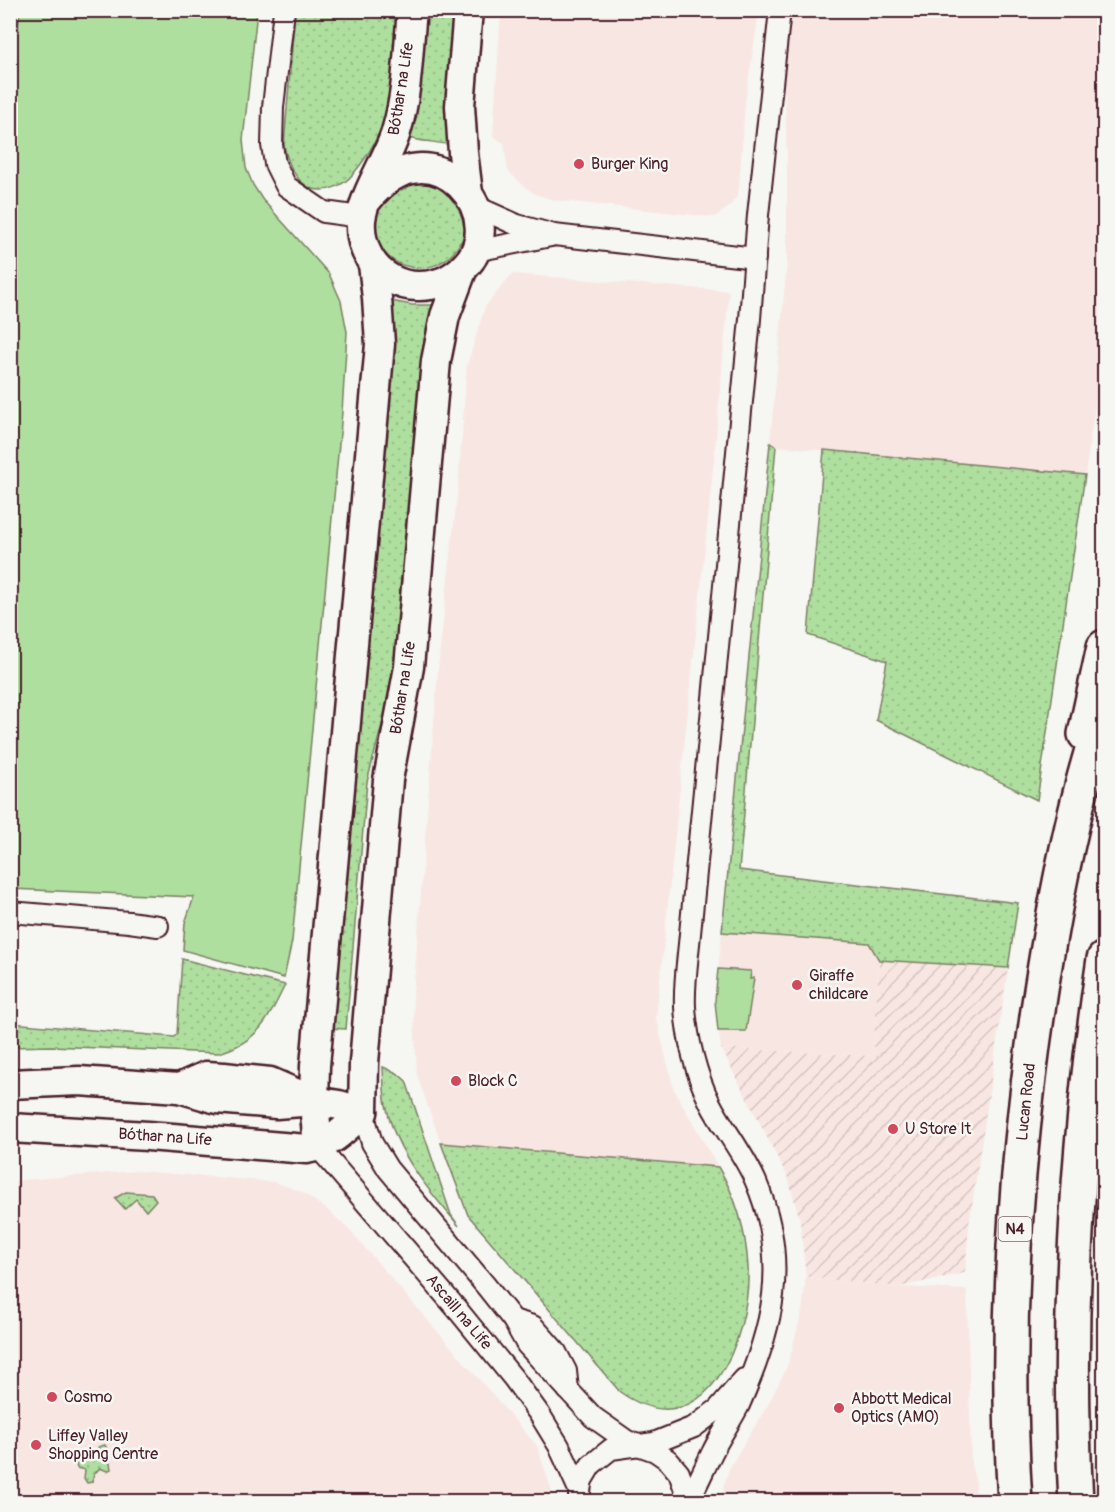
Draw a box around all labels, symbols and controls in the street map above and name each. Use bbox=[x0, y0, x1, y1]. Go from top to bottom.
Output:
street label: Bóthar na Life bbox=[384, 41, 418, 137]
place label: Burger King bbox=[591, 154, 668, 174]
marker: Burger King bbox=[572, 157, 586, 171]
street label: Bóthar na Life bbox=[386, 640, 420, 736]
place label: Giraffe childcare bbox=[809, 966, 868, 1004]
marker: Giraffe childcare bbox=[790, 978, 804, 992]
street label: Lucan Road bbox=[1012, 1062, 1040, 1142]
place label: Block C bbox=[468, 1071, 518, 1091]
marker: Block C bbox=[449, 1074, 463, 1088]
place label: U Store It bbox=[905, 1119, 972, 1139]
marker: U Store It bbox=[886, 1122, 900, 1136]
street label: Bóthar na Life bbox=[118, 1124, 213, 1150]
road number: N4 bbox=[998, 1217, 1032, 1241]
street label: Ascaill na Life bbox=[422, 1270, 496, 1354]
place label: Cosmo bbox=[64, 1387, 113, 1407]
place label: Abbott Medical Optics (AMO) bbox=[851, 1389, 952, 1427]
marker: Cosmo bbox=[45, 1390, 59, 1404]
marker: Abbott Medical Optics (AMO) bbox=[832, 1401, 846, 1415]
place label: Liffey Valley Shopping Centre bbox=[48, 1426, 158, 1464]
marker: Liffey Valley Shopping Centre bbox=[29, 1438, 43, 1452]

